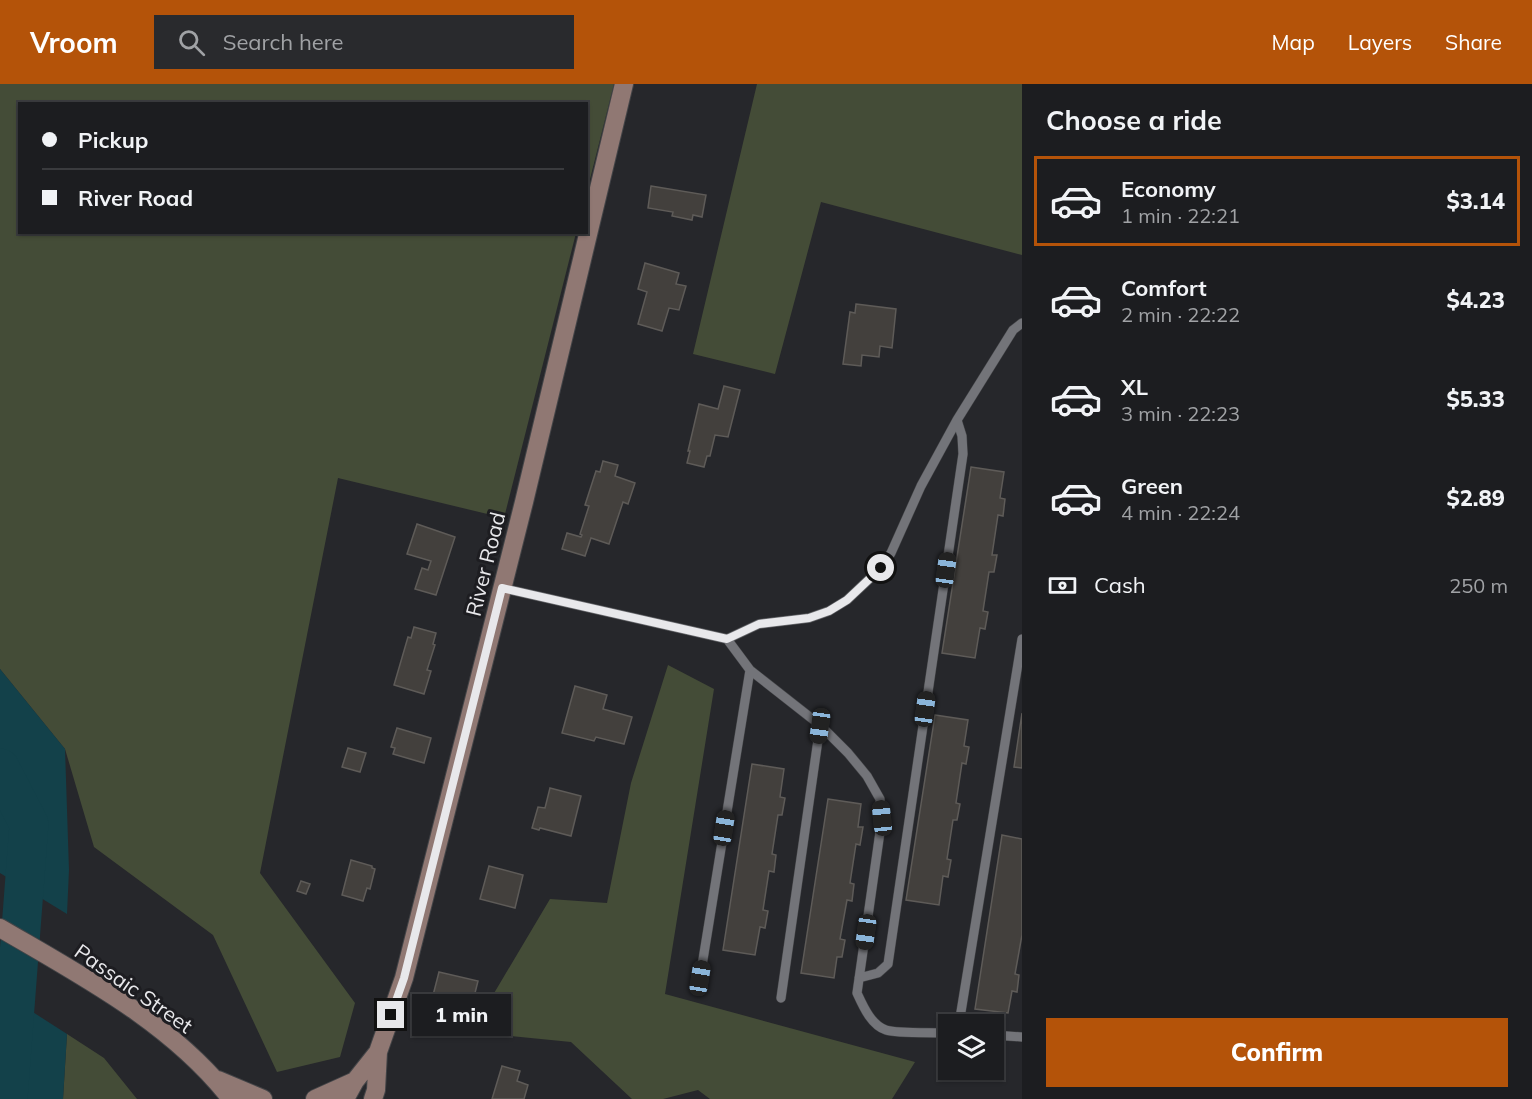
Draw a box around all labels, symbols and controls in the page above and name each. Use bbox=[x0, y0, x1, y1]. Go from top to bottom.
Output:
search box bbox=[154, 15, 574, 69]
text: Vroom bbox=[30, 25, 118, 60]
icon: search bbox=[175, 26, 208, 59]
text: Search here bbox=[223, 28, 344, 56]
text: Map bbox=[1272, 29, 1315, 55]
text: Layers bbox=[1348, 29, 1412, 55]
text: Share bbox=[1445, 29, 1502, 55]
text: Choose a ride bbox=[1046, 103, 1222, 137]
text: Pickup bbox=[78, 126, 148, 154]
icon: car bbox=[1049, 174, 1103, 228]
text: Economy bbox=[1121, 175, 1216, 203]
text: River Road bbox=[78, 184, 193, 212]
text: $3.14 bbox=[1446, 187, 1505, 215]
text: 1 min · 22:21 bbox=[1121, 203, 1240, 228]
icon: car bbox=[1049, 273, 1103, 327]
text: Comfort bbox=[1121, 274, 1207, 302]
text: $4.23 bbox=[1446, 286, 1505, 314]
text: 2 min · 22:22 bbox=[1121, 302, 1240, 327]
icon: car bbox=[1049, 372, 1103, 426]
text: XL bbox=[1121, 373, 1148, 401]
text: $5.33 bbox=[1446, 385, 1505, 413]
text: 3 min · 22:23 bbox=[1121, 401, 1240, 426]
icon: car bbox=[1049, 471, 1103, 525]
text: Green bbox=[1121, 472, 1183, 500]
text: $2.89 bbox=[1446, 484, 1505, 512]
text: 4 min · 22:24 bbox=[1121, 500, 1240, 525]
street label: River Road bbox=[459, 509, 511, 619]
car bbox=[935, 551, 957, 589]
route start bbox=[867, 554, 894, 581]
icon: cash bbox=[1046, 569, 1079, 602]
text: Cash bbox=[1094, 571, 1146, 599]
text: 250 m bbox=[1449, 573, 1508, 598]
car bbox=[914, 690, 936, 728]
car bbox=[809, 707, 831, 745]
car bbox=[871, 799, 893, 837]
car bbox=[712, 809, 736, 847]
car bbox=[855, 913, 877, 951]
street label: Passaic Street bbox=[70, 938, 198, 1038]
car bbox=[688, 959, 712, 997]
callout: 1 min bbox=[412, 994, 511, 1036]
route end bbox=[377, 1001, 404, 1028]
text: 1 min bbox=[435, 1002, 488, 1027]
map controls bbox=[938, 1014, 1004, 1080]
button: layers bbox=[938, 1014, 1004, 1080]
button: Confirm bbox=[1046, 1018, 1508, 1087]

